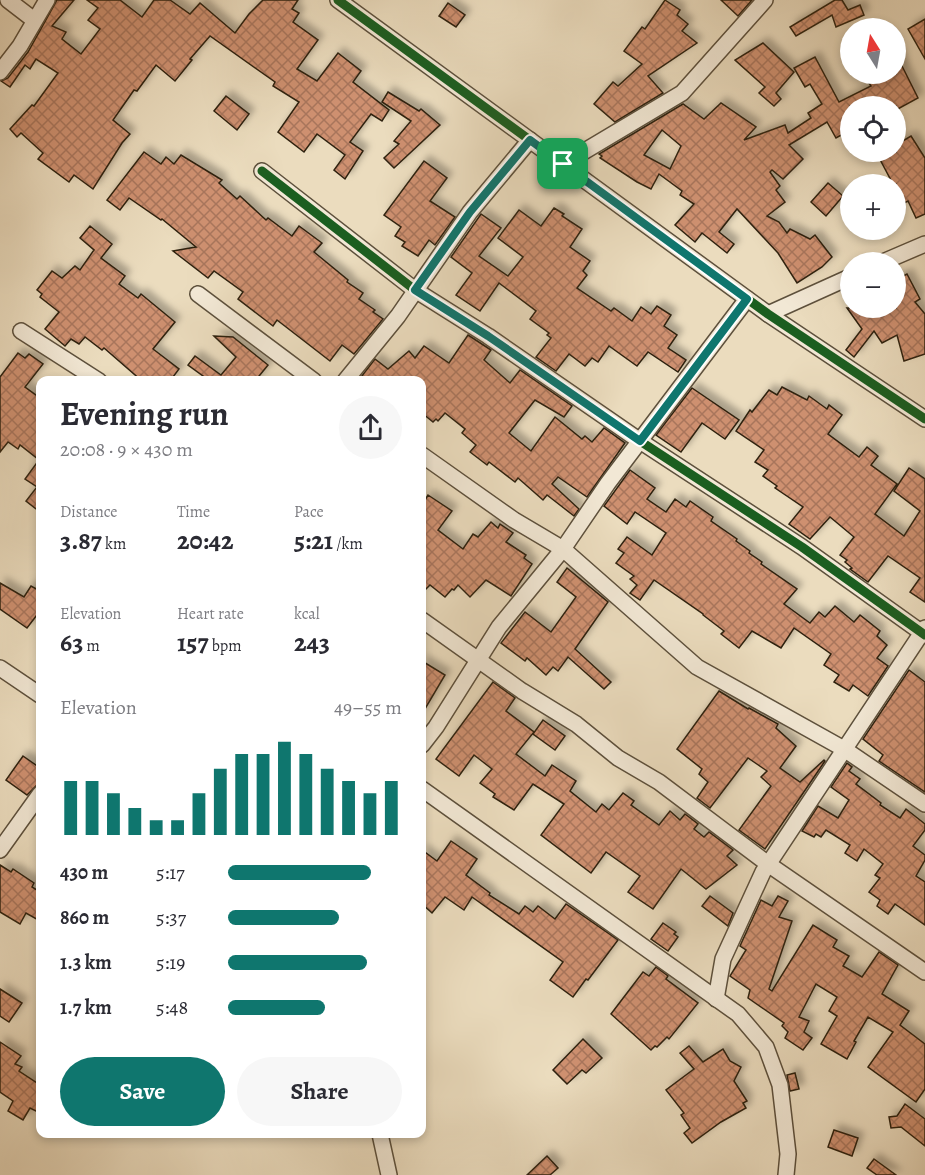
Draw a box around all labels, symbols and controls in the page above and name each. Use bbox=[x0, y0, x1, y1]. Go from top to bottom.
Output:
north arrow bbox=[840, 18, 906, 84]
map controls bbox=[840, 18, 906, 318]
button: locate bbox=[840, 96, 906, 162]
pin bbox=[537, 138, 588, 189]
icon: arrive bbox=[546, 147, 579, 180]
button: + bbox=[840, 174, 906, 240]
button: − bbox=[840, 252, 906, 318]
text: Evening run bbox=[60, 391, 229, 436]
button: share bbox=[339, 396, 402, 459]
text: 20:08 · 9 × 430 m bbox=[60, 436, 193, 463]
text: Distance bbox=[60, 501, 117, 523]
text: Time bbox=[177, 501, 210, 523]
text: Pace bbox=[294, 501, 324, 523]
text: 3.87 bbox=[60, 523, 102, 558]
text: 20:42 bbox=[177, 523, 234, 558]
text: 5:21 bbox=[294, 523, 333, 558]
text: km bbox=[102, 533, 126, 555]
text: /km bbox=[333, 533, 363, 555]
text: Elevation bbox=[60, 603, 121, 625]
text: Heart rate bbox=[177, 603, 244, 625]
text: kcal bbox=[294, 603, 320, 625]
text: 63 bbox=[60, 625, 83, 660]
text: 157 bbox=[177, 625, 209, 660]
text: 243 bbox=[294, 625, 330, 660]
text: m bbox=[83, 635, 100, 657]
text: bpm bbox=[209, 635, 242, 657]
text: Elevation bbox=[60, 694, 137, 721]
text: 49–55 m bbox=[334, 694, 402, 721]
text: 430 m bbox=[60, 859, 108, 886]
text: 5:17 bbox=[156, 859, 185, 886]
text: 860 m bbox=[60, 904, 109, 931]
text: 5:37 bbox=[156, 904, 186, 931]
text: 1.3 km bbox=[60, 949, 112, 976]
text: 5:19 bbox=[156, 949, 185, 976]
text: 1.7 km bbox=[60, 994, 112, 1021]
text: 5:48 bbox=[156, 994, 188, 1021]
button: Save bbox=[60, 1057, 225, 1126]
button: Share bbox=[237, 1057, 402, 1126]

